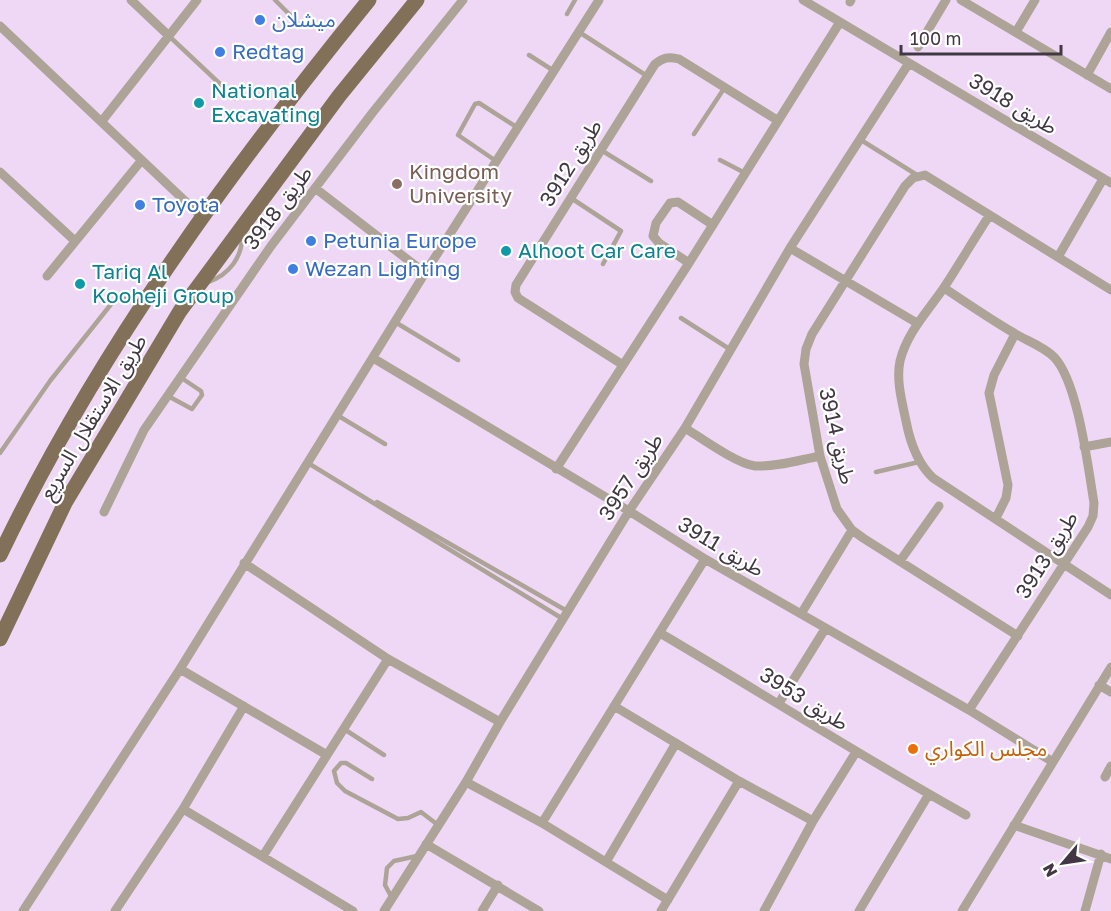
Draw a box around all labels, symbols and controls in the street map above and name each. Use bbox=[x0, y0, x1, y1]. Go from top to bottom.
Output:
place label: ميشلان bbox=[272, 6, 336, 32]
marker: ميشلان bbox=[253, 13, 267, 27]
scale bar bbox=[901, 18, 1062, 56]
text: 100 m bbox=[910, 27, 961, 49]
place label: Redtag bbox=[232, 38, 304, 64]
marker: Redtag bbox=[213, 45, 227, 59]
street label: طريق 3918 bbox=[964, 67, 1062, 140]
place label: National Excavating bbox=[211, 77, 320, 127]
marker: National Excavating bbox=[192, 96, 206, 110]
street label: طريق 3912 bbox=[533, 114, 608, 211]
place label: Kingdom University bbox=[409, 158, 512, 208]
street label: طريق 3918 bbox=[237, 160, 318, 255]
marker: Kingdom University bbox=[390, 177, 404, 191]
place label: Toyota bbox=[152, 191, 220, 217]
marker: Toyota bbox=[133, 198, 147, 212]
place label: Petunia Europe bbox=[323, 227, 477, 253]
marker: Petunia Europe bbox=[304, 234, 318, 248]
place label: Alhoot Car Care bbox=[518, 237, 676, 263]
marker: Alhoot Car Care bbox=[499, 244, 513, 258]
place label: Wezan Lighting bbox=[305, 255, 460, 281]
place label: Tariq Al Kooheji Group bbox=[92, 258, 234, 308]
marker: Wezan Lighting bbox=[286, 262, 300, 276]
marker: Tariq Al Kooheji Group bbox=[73, 277, 87, 291]
street label: طريق الاستقلال السريع bbox=[33, 329, 154, 505]
street label: طريق 3914 bbox=[813, 385, 862, 487]
street label: طريق 3957 bbox=[592, 428, 669, 525]
street label: طريق 3913 bbox=[1009, 506, 1084, 603]
street label: طريق 3911 bbox=[673, 510, 769, 583]
street label: طريق 3953 bbox=[755, 661, 854, 736]
place label: مجلس الكواري bbox=[925, 735, 1047, 765]
marker: مجلس الكواري bbox=[906, 742, 920, 756]
north arrow bbox=[1033, 833, 1093, 893]
text: N bbox=[1038, 860, 1062, 880]

